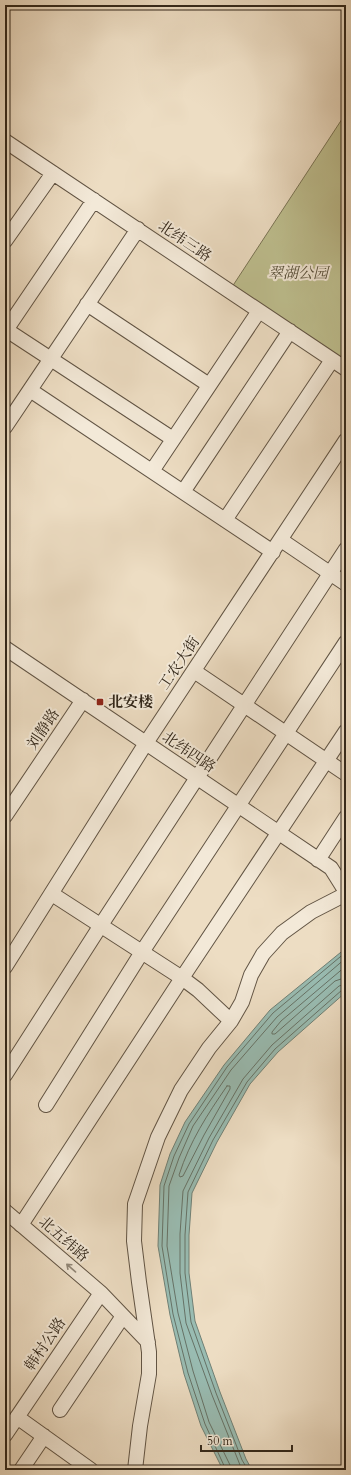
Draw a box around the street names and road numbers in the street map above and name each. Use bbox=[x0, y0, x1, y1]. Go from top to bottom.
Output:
street label: 北纬三路 bbox=[155, 216, 215, 266]
street label: 工农大街 bbox=[154, 633, 204, 693]
street label: 刘静路 bbox=[22, 705, 64, 753]
street label: 北纬四路 bbox=[159, 727, 219, 777]
street label: 北五纬路 bbox=[35, 1212, 93, 1266]
street label: 韩村公路 bbox=[20, 1314, 70, 1374]

